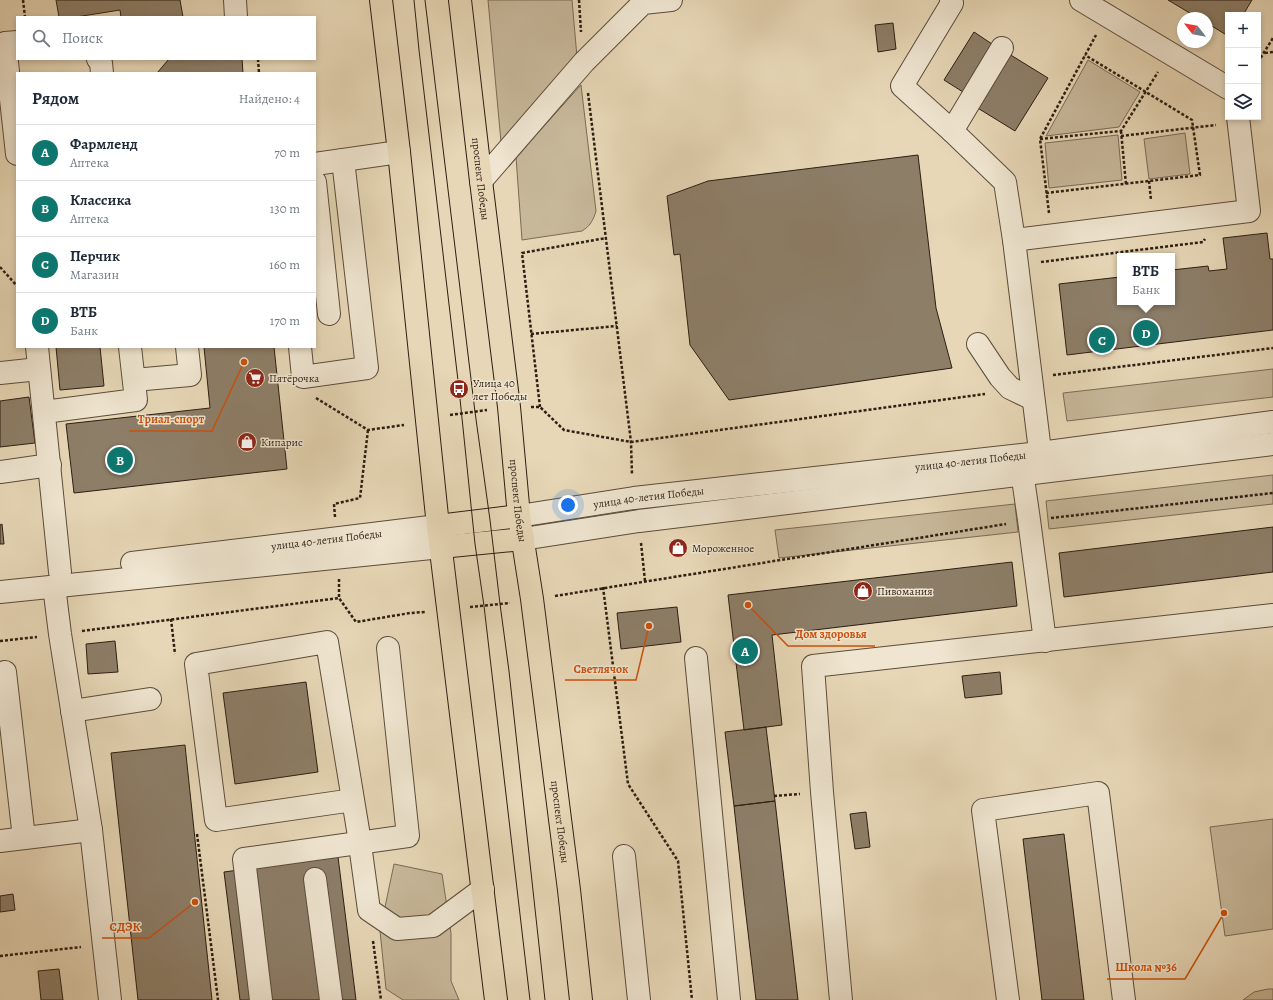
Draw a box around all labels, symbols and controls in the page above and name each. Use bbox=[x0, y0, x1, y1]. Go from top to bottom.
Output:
north arrow bbox=[1177, 12, 1213, 48]
map controls bbox=[1225, 12, 1261, 120]
button: + bbox=[1225, 12, 1261, 48]
search box bbox=[16, 16, 316, 60]
icon: search bbox=[30, 27, 52, 49]
text: Поиск bbox=[62, 28, 103, 48]
button: − bbox=[1225, 48, 1261, 84]
button: layers bbox=[1225, 84, 1261, 120]
text: Рядом bbox=[32, 87, 79, 110]
text: Найдено: 4 bbox=[239, 90, 300, 107]
text: Фармленд bbox=[70, 134, 138, 154]
street label: проспект Победы bbox=[468, 137, 493, 221]
text: A bbox=[41, 144, 49, 161]
text: 70 m bbox=[274, 144, 300, 161]
text: Аптека bbox=[70, 154, 109, 171]
text: Классика bbox=[70, 190, 131, 210]
text: B bbox=[41, 200, 49, 217]
text: 130 m bbox=[270, 200, 300, 217]
text: Аптека bbox=[70, 210, 109, 227]
text: Перчик bbox=[70, 246, 120, 266]
popup bbox=[1117, 253, 1175, 305]
text: C bbox=[41, 256, 49, 273]
text: 160 m bbox=[269, 256, 300, 273]
text: ВТБ bbox=[1132, 261, 1159, 281]
text: Магазин bbox=[70, 266, 119, 283]
text: Банк bbox=[1132, 281, 1160, 298]
text: ВТБ bbox=[70, 302, 97, 322]
text: D bbox=[40, 312, 50, 329]
text: 170 m bbox=[270, 312, 300, 329]
pin: D bbox=[1133, 318, 1159, 348]
text: Банк bbox=[70, 322, 98, 339]
pin: C bbox=[1089, 325, 1115, 355]
supermarket icon: Пятёрочка bbox=[244, 367, 266, 389]
place label: Пятёрочка bbox=[269, 371, 320, 386]
place label: Улица 40 лет Победы bbox=[473, 376, 527, 404]
bus stop icon: Улица 40 лет Победы bbox=[448, 378, 470, 400]
callout: Tриал-спорт bbox=[129, 407, 212, 431]
text: Tриал-спорт bbox=[138, 411, 205, 427]
shop icon: Кипарис bbox=[236, 431, 258, 453]
place label: Кипарис bbox=[261, 435, 303, 450]
pin: B bbox=[107, 445, 133, 475]
street label: улица 40-летия Победы bbox=[913, 448, 1027, 475]
street label: проспект Победы bbox=[506, 459, 530, 543]
street label: улица 40-летия Победы bbox=[591, 483, 705, 512]
your location bbox=[558, 495, 578, 515]
street label: улица 40-летия Победы bbox=[269, 526, 383, 554]
shop icon: Мороженное bbox=[667, 537, 689, 559]
place label: Мороженное bbox=[692, 541, 754, 556]
shop icon: Пивомания bbox=[852, 580, 874, 602]
place label: Пивомания bbox=[877, 584, 933, 599]
callout: Дом здоровья bbox=[788, 622, 875, 646]
text: Дом здоровья bbox=[795, 626, 867, 642]
pin: A bbox=[732, 636, 758, 666]
callout: Светлячок bbox=[565, 656, 636, 680]
text: Светлячок bbox=[574, 661, 629, 677]
street label: проспект Победы bbox=[547, 780, 573, 864]
callout: СДЭК bbox=[102, 914, 149, 938]
text: СДЭК bbox=[110, 919, 141, 935]
callout: Школа №36 bbox=[1107, 955, 1185, 979]
text: Школа №36 bbox=[1115, 959, 1177, 975]

